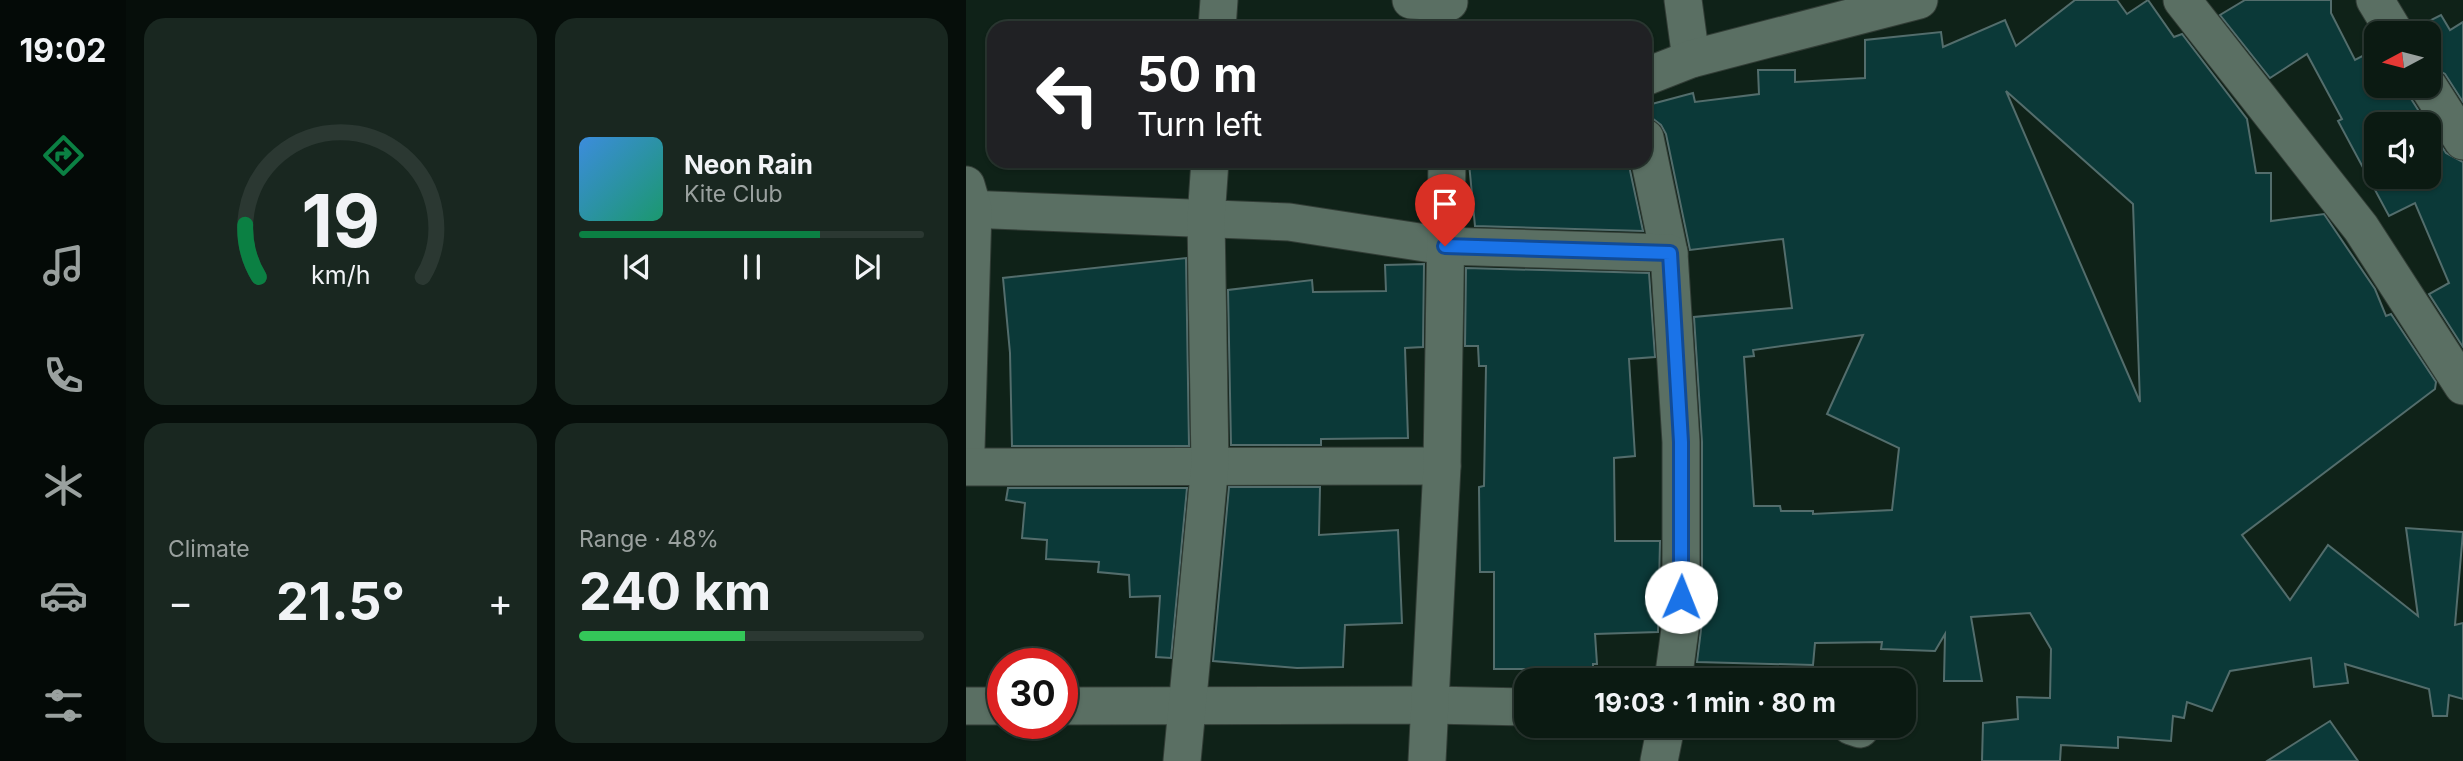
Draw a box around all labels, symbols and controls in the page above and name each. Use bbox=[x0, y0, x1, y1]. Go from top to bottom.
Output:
north arrow bbox=[2364, 21, 2441, 98]
map controls bbox=[2364, 21, 2441, 189]
text: 19:02 bbox=[20, 31, 107, 70]
text: 50 m bbox=[1137, 45, 1258, 104]
icon: left bbox=[1022, 49, 1113, 140]
text: Turn left bbox=[1137, 105, 1262, 144]
button: sound bbox=[2364, 112, 2441, 189]
icon: directions bbox=[39, 131, 88, 180]
text: Neon Rain bbox=[684, 149, 813, 180]
pin bbox=[1415, 174, 1475, 246]
text: 19 bbox=[301, 177, 380, 266]
text: Kite Club bbox=[684, 180, 783, 208]
icon: arrive bbox=[1426, 185, 1464, 223]
icon: music bbox=[39, 241, 88, 290]
icon: previous bbox=[618, 248, 656, 286]
icon: pause bbox=[733, 248, 771, 286]
icon: next bbox=[848, 248, 886, 286]
text: km/h bbox=[311, 260, 370, 290]
icon: phone bbox=[39, 351, 88, 400]
icon: climate bbox=[39, 461, 88, 510]
text: Range · 48% bbox=[579, 525, 719, 553]
text: Climate bbox=[168, 535, 250, 563]
text: 240 km bbox=[579, 560, 771, 623]
position arrow bbox=[1644, 560, 1718, 634]
text: 21.5° bbox=[276, 570, 405, 633]
icon: car bbox=[39, 571, 88, 620]
text: − bbox=[168, 579, 193, 625]
text: + bbox=[488, 579, 513, 625]
speed limit sign: 30 bbox=[987, 648, 1078, 739]
icon: filters bbox=[39, 681, 88, 730]
text: 19:03 · 1 min · 80 m bbox=[1594, 687, 1836, 718]

